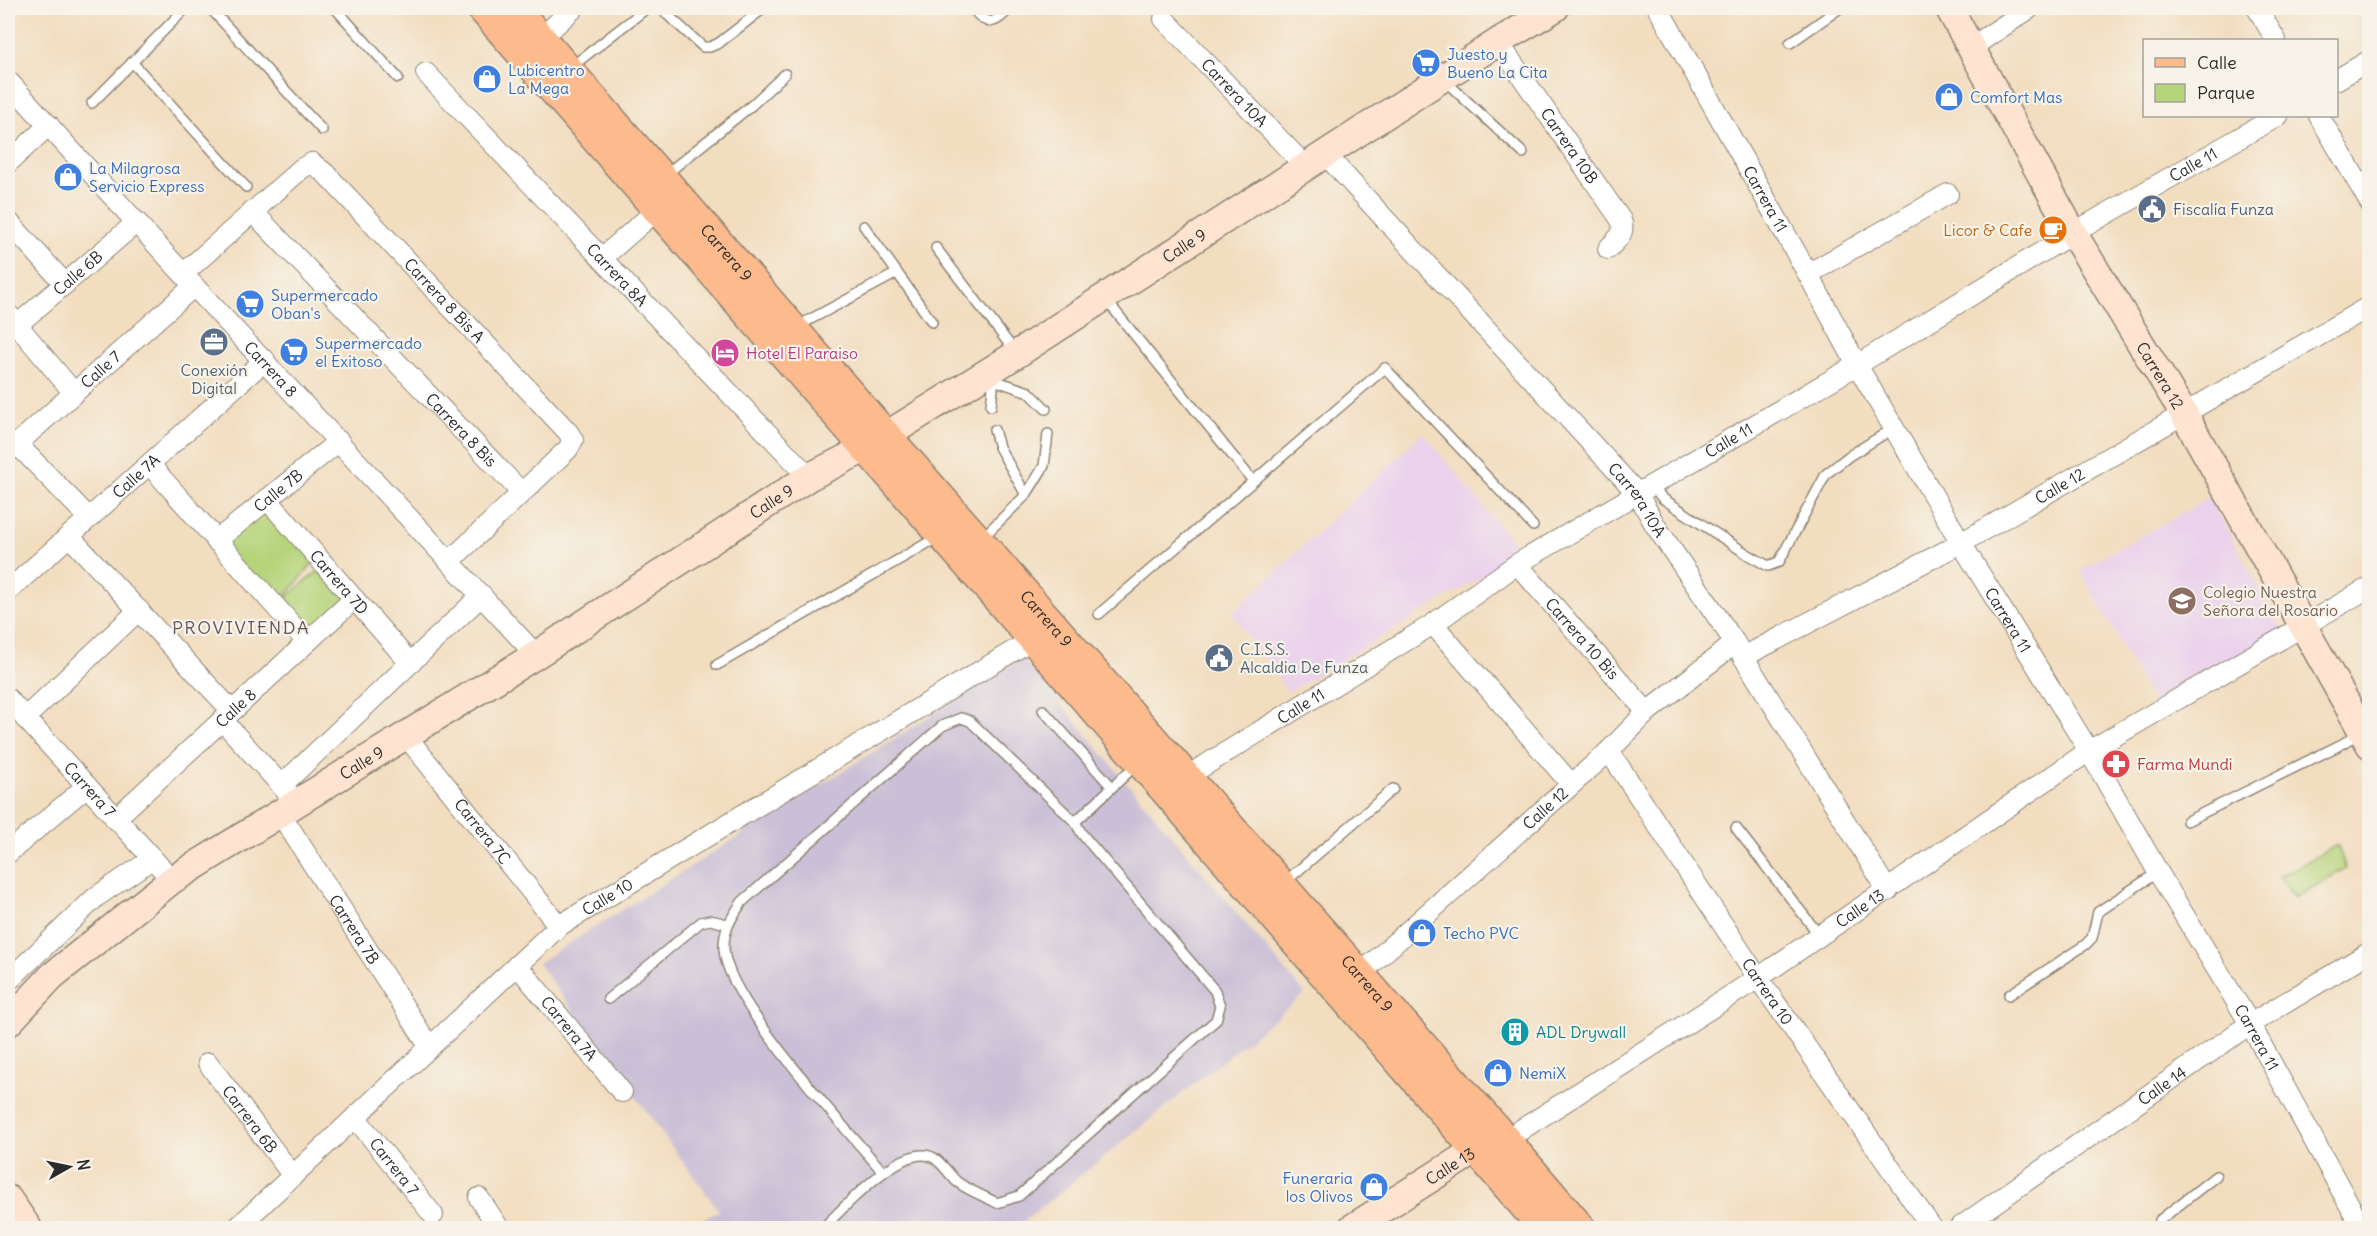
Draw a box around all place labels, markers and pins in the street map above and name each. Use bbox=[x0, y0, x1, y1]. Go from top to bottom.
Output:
place label: Juesto y Bueno La Cita bbox=[1447, 44, 1548, 82]
supermarket icon: Juesto y Bueno La Cita bbox=[1410, 47, 1442, 79]
place label: Lubicentro La Mega bbox=[508, 60, 585, 98]
shop icon: Lubicentro La Mega bbox=[471, 63, 503, 95]
shop icon: Comfort Mas bbox=[1933, 81, 1965, 113]
place label: Comfort Mas bbox=[1970, 87, 2062, 107]
place label: La Milagrosa Servicio Express bbox=[89, 158, 204, 196]
shop icon: La Milagrosa Servicio Express bbox=[52, 161, 84, 193]
public building icon: Fiscalía Funza bbox=[2136, 193, 2168, 225]
place label: Fiscalía Funza bbox=[2173, 199, 2274, 219]
cafe icon: Licor & Cafe bbox=[2037, 214, 2069, 246]
place label: Licor & Cafe bbox=[1943, 220, 2032, 240]
place label: Supermercado Oban's bbox=[271, 285, 378, 323]
supermarket icon: Supermercado Oban's bbox=[234, 288, 266, 320]
office icon: Conexión Digital bbox=[198, 326, 230, 358]
place label: Supermercado el Exitoso bbox=[315, 333, 422, 371]
supermarket icon: Supermercado el Exitoso bbox=[278, 336, 310, 368]
hotel icon: Hotel El Paraiso bbox=[709, 337, 741, 369]
place label: Hotel El Paraiso bbox=[746, 343, 858, 363]
place label: Conexión Digital bbox=[181, 360, 247, 398]
place label: Colegio Nuestra Señora del Rosario bbox=[2203, 582, 2338, 620]
school or university icon: Colegio Nuestra Señora del Rosario bbox=[2166, 585, 2198, 617]
place label: C.I.S.S. Alcaldia De Funza bbox=[1240, 639, 1368, 677]
public building icon: C.I.S.S. Alcaldia De Funza bbox=[1203, 642, 1235, 674]
pharmacy icon: Farma Mundi bbox=[2100, 748, 2132, 780]
place label: Farma Mundi bbox=[2137, 754, 2232, 774]
shop icon: Techo PVC bbox=[1406, 917, 1438, 949]
place label: Techo PVC bbox=[1443, 923, 1519, 943]
building icon: ADL Drywall bbox=[1499, 1016, 1531, 1048]
place label: ADL Drywall bbox=[1536, 1022, 1626, 1042]
shop icon: NemiX bbox=[1482, 1057, 1514, 1089]
place label: NemiX bbox=[1519, 1063, 1566, 1083]
place label: Funeraria los Olivos bbox=[1283, 1168, 1353, 1206]
shop icon: Funeraria los Olivos bbox=[1358, 1171, 1390, 1203]

